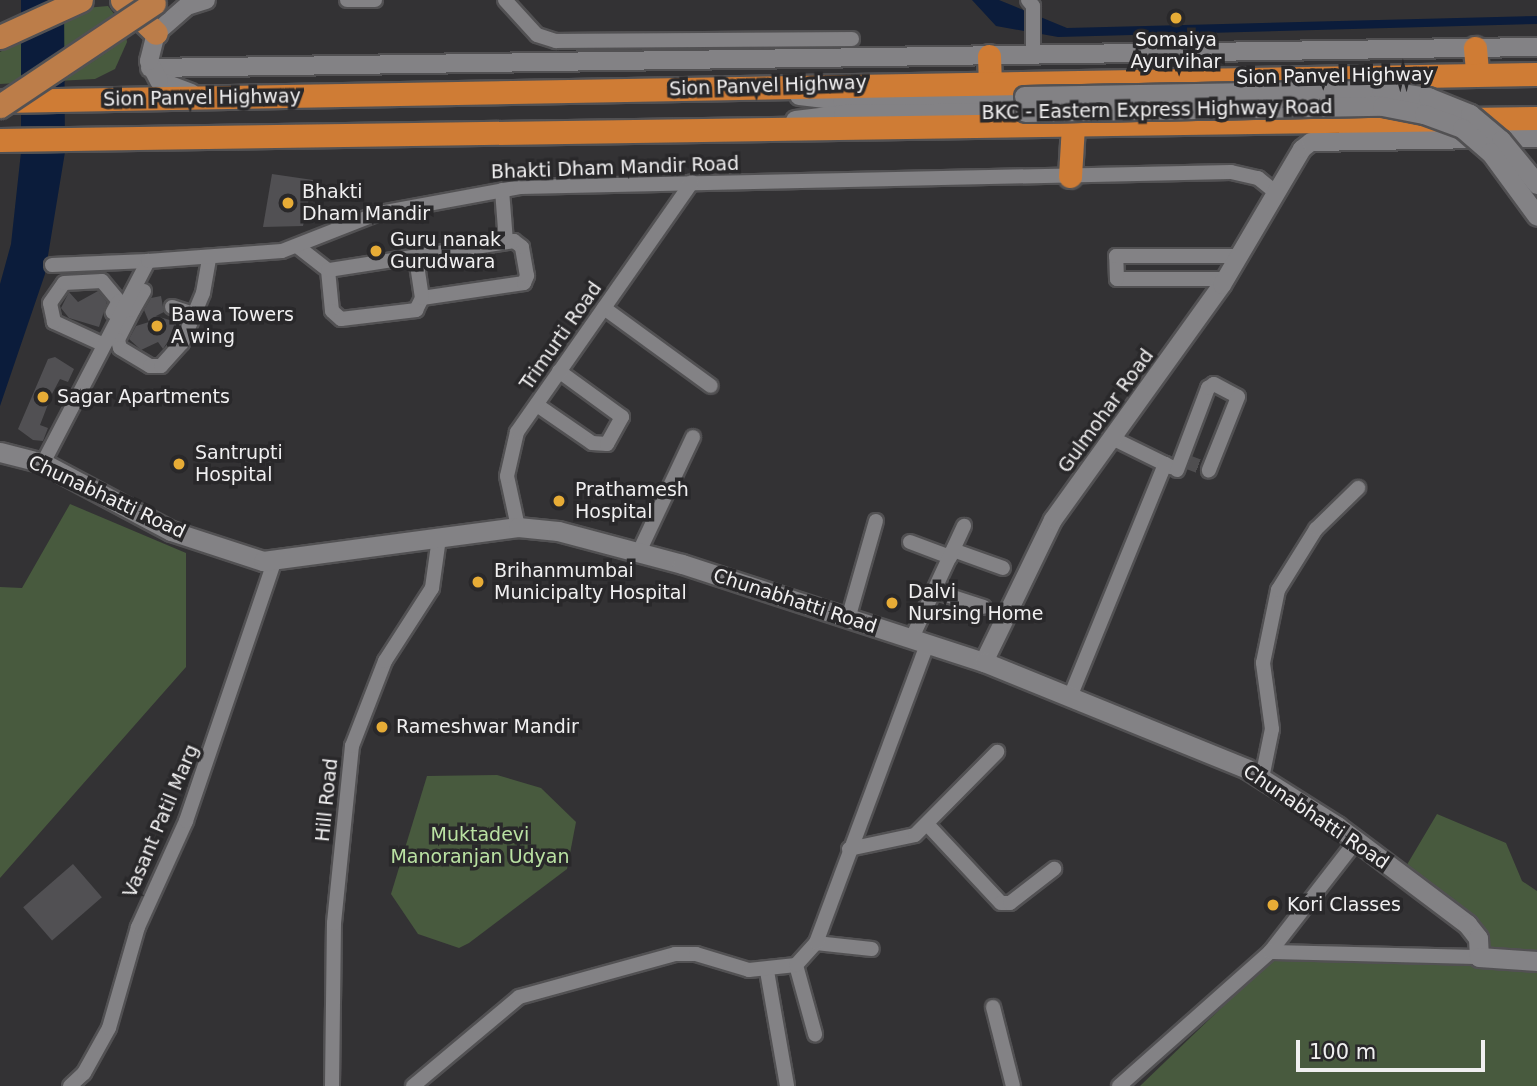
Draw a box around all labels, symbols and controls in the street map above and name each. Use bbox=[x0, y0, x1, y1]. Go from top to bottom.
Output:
marker: Somaiya Ayurvihar bbox=[1168, 10, 1184, 26]
place label: Somaiya Ayurvihar bbox=[1131, 29, 1221, 73]
street label: Sion Panvel Highway bbox=[1236, 63, 1434, 89]
street label: Sion Panvel Highway bbox=[669, 71, 867, 101]
street label: Sion Panvel Highway bbox=[103, 85, 301, 111]
street label: BKC - Eastern Express Highway Road bbox=[981, 96, 1333, 124]
street label: Bhakti Dham Mandir Road bbox=[491, 152, 739, 184]
place label: Bhakti Dham Mandir bbox=[302, 181, 430, 225]
marker: Bhakti Dham Mandir bbox=[280, 195, 296, 211]
place label: Guru nanak Gurudwara bbox=[390, 229, 501, 273]
marker: Guru nanak Gurudwara bbox=[368, 243, 384, 259]
street label: Trimurti Road bbox=[515, 278, 607, 394]
place label: Bawa Towers A wing bbox=[171, 304, 294, 348]
marker: Bawa Towers A wing bbox=[149, 318, 165, 334]
street label: Gulmohar Road bbox=[1053, 345, 1159, 477]
place label: Sagar Apartments bbox=[57, 386, 230, 408]
marker: Sagar Apartments bbox=[35, 389, 51, 405]
place label: Santrupti Hospital bbox=[195, 442, 283, 486]
street label: Chunabhatti Road bbox=[25, 451, 189, 543]
marker: Santrupti Hospital bbox=[169, 454, 189, 474]
place label: Prathamesh Hospital bbox=[575, 479, 689, 523]
marker: Prathamesh Hospital bbox=[549, 491, 569, 511]
place label: Brihanmumbai Municipalty Hospital bbox=[494, 560, 687, 604]
street label: Chunabhatti Road bbox=[710, 564, 880, 638]
marker: Brihanmumbai Municipalty Hospital bbox=[468, 572, 488, 592]
place label: Dalvi Nursing Home bbox=[908, 581, 1043, 625]
marker: Dalvi Nursing Home bbox=[882, 593, 902, 613]
place label: Rameshwar Mandir bbox=[396, 716, 579, 738]
marker: Rameshwar Mandir bbox=[374, 719, 390, 735]
street label: Vasant Patil Marg bbox=[118, 741, 204, 901]
street label: Hill Road bbox=[311, 757, 343, 843]
street label: Chunabhatti Road bbox=[1239, 760, 1393, 874]
park label: Muktadevi Manoranjan Udyan bbox=[390, 824, 570, 868]
place label: Kori Classes bbox=[1287, 894, 1401, 916]
marker: Kori Classes bbox=[1265, 897, 1281, 913]
scale bar bbox=[1299, 1026, 1488, 1070]
text: 100 m bbox=[1309, 1040, 1376, 1064]

